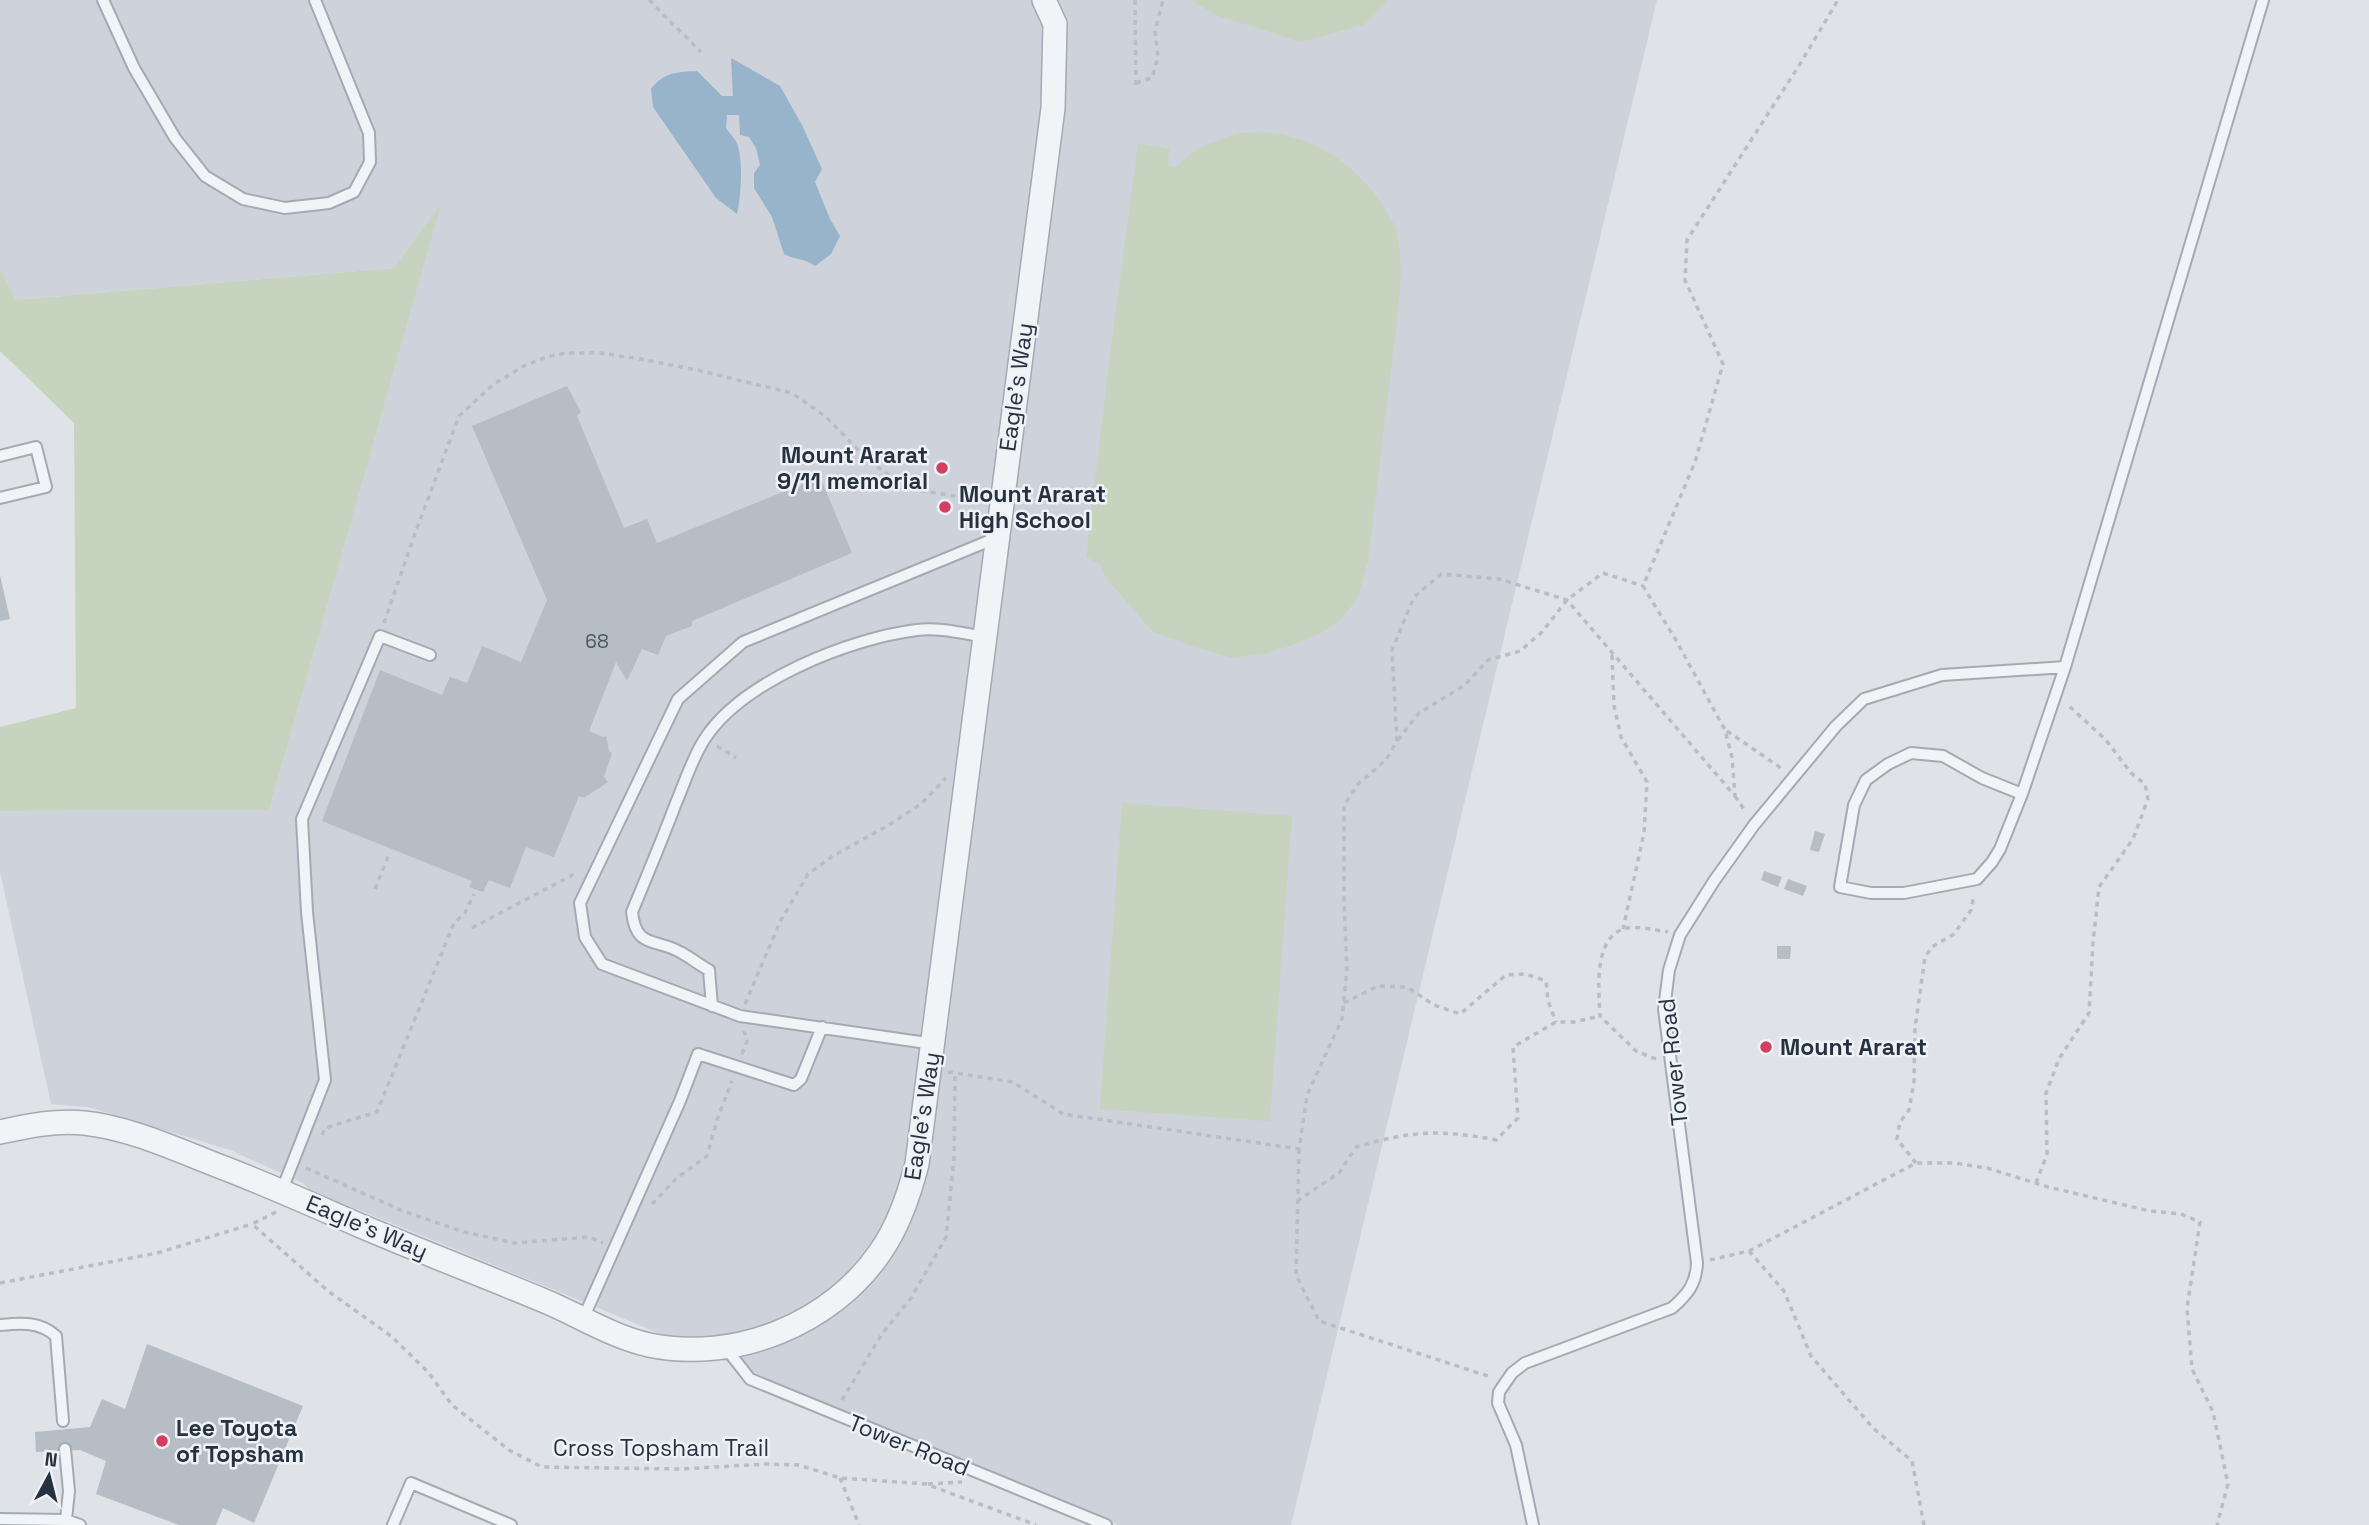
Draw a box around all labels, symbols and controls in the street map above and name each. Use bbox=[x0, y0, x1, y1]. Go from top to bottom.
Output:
street label: Eagle's Way bbox=[992, 321, 1040, 453]
place label: Mount Ararat 9/11 memorial bbox=[777, 440, 928, 496]
marker: Mount Ararat 9/11 memorial bbox=[934, 460, 950, 476]
place label: Mount Ararat High School bbox=[959, 479, 1106, 535]
marker: Mount Ararat High School bbox=[937, 499, 953, 515]
house number: 68 bbox=[585, 629, 609, 654]
street label: Tower Road bbox=[1651, 997, 1695, 1127]
place label: Mount Ararat bbox=[1780, 1032, 1927, 1062]
marker: Mount Ararat bbox=[1758, 1039, 1774, 1055]
street label: Eagle's Way bbox=[897, 1050, 947, 1182]
street label: Eagle's Way bbox=[301, 1188, 433, 1266]
street label: Tower Road bbox=[844, 1407, 974, 1483]
place label: Lee Toyota of Topsham bbox=[176, 1413, 304, 1469]
marker: Lee Toyota of Topsham bbox=[154, 1433, 170, 1449]
street label: Cross Topsham Trail bbox=[553, 1433, 769, 1463]
north arrow bbox=[14, 1441, 84, 1511]
text: N bbox=[43, 1446, 59, 1473]

